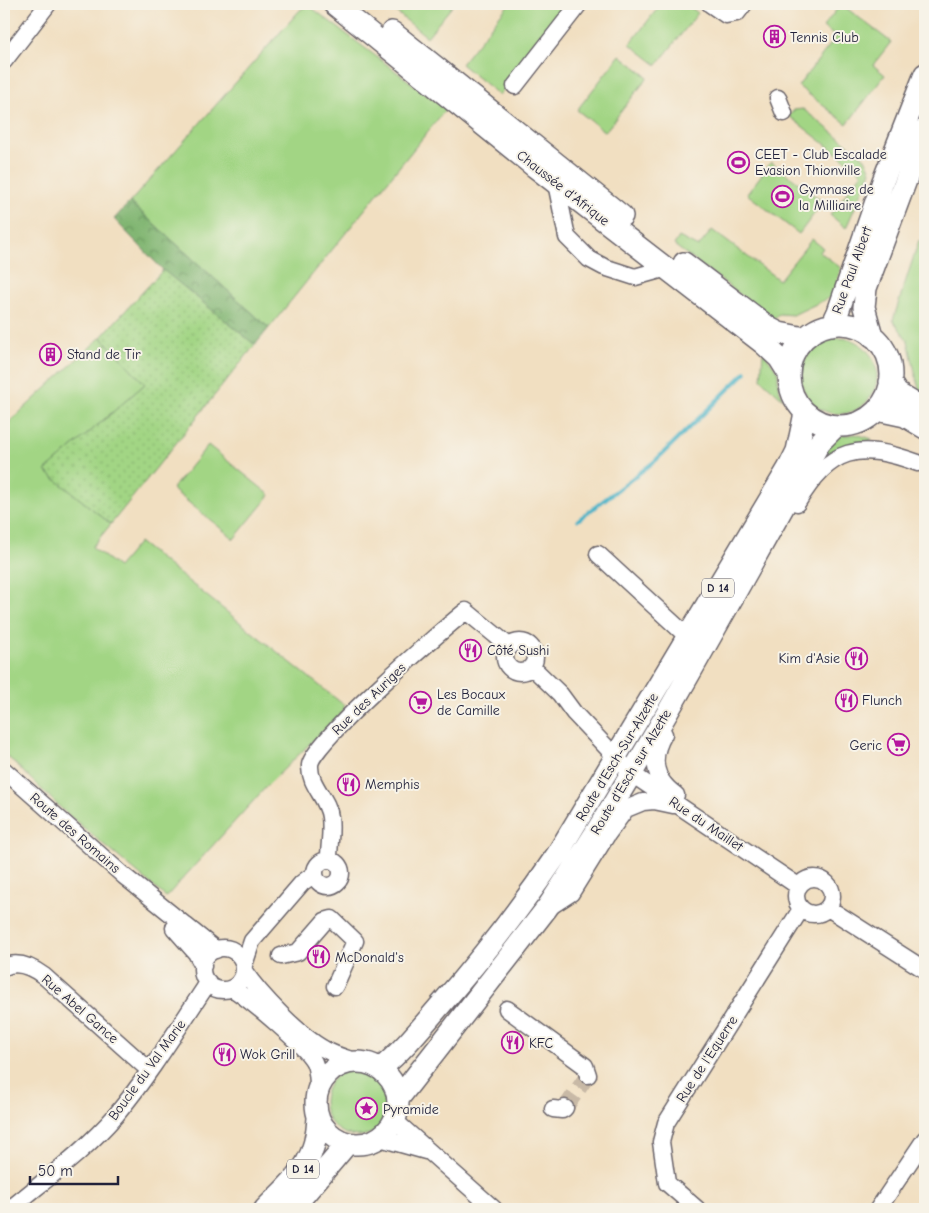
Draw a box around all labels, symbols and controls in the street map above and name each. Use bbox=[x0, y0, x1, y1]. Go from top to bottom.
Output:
building icon: Tennis Club bbox=[762, 25, 786, 49]
place label: Tennis Club bbox=[790, 29, 859, 46]
street label: Chaussée d'Afrique bbox=[513, 146, 613, 230]
place label: CEET - Club Escalade Evasion Thionville bbox=[755, 146, 887, 179]
sports icon: CEET - Club Escalade Evasion Thionville bbox=[727, 150, 751, 174]
place label: Gymnase de la Milliaire bbox=[799, 181, 874, 214]
sports icon: Gymnase de la Milliaire bbox=[771, 185, 795, 209]
street label: Rue Paul Albert bbox=[828, 223, 876, 316]
building icon: Stand de Tir bbox=[39, 342, 63, 366]
place label: Stand de Tir bbox=[67, 346, 141, 363]
road number: D 14 bbox=[702, 578, 734, 598]
restaurant icon: Côté Sushi bbox=[459, 638, 483, 662]
place label: Côté Sushi bbox=[487, 642, 550, 659]
restaurant icon: Kim d'Asie bbox=[844, 646, 868, 670]
place label: Kim d'Asie bbox=[778, 650, 840, 667]
street label: Rue des Auriges bbox=[328, 659, 410, 739]
place label: Les Bocaux de Camille bbox=[437, 686, 505, 719]
restaurant icon: Flunch bbox=[834, 688, 858, 712]
supermarket icon: Les Bocaux de Camille bbox=[409, 690, 433, 714]
street label: Route d'Esch-Sur-Alzette bbox=[572, 690, 662, 824]
place label: Flunch bbox=[862, 692, 902, 709]
street label: Route d'Esch sur Alzette bbox=[587, 706, 675, 838]
supermarket icon: Geric bbox=[886, 733, 910, 757]
place label: Geric bbox=[849, 737, 882, 754]
restaurant icon: Memphis bbox=[337, 772, 361, 796]
place label: Memphis bbox=[365, 776, 419, 793]
street label: Route des Romains bbox=[26, 789, 124, 877]
street label: Rue du Maillet bbox=[666, 793, 747, 856]
restaurant icon: McDonald's bbox=[307, 945, 331, 969]
place label: McDonald's bbox=[335, 949, 404, 966]
street label: Rue Abel Gance bbox=[38, 971, 122, 1047]
street label: Rue de l'Equerre bbox=[673, 1013, 741, 1105]
street label: Boucle du Val Marie bbox=[105, 1016, 189, 1124]
restaurant icon: KFC bbox=[501, 1031, 525, 1055]
place label: KFC bbox=[529, 1035, 554, 1052]
restaurant icon: Wok Grill bbox=[212, 1042, 236, 1066]
place label: Wok Grill bbox=[240, 1046, 295, 1063]
place icon: Pyramide bbox=[355, 1097, 379, 1121]
place label: Pyramide bbox=[383, 1101, 439, 1118]
scale bar bbox=[30, 1153, 118, 1185]
road number: D 14 bbox=[287, 1160, 319, 1178]
text: 50 m bbox=[38, 1162, 73, 1180]

